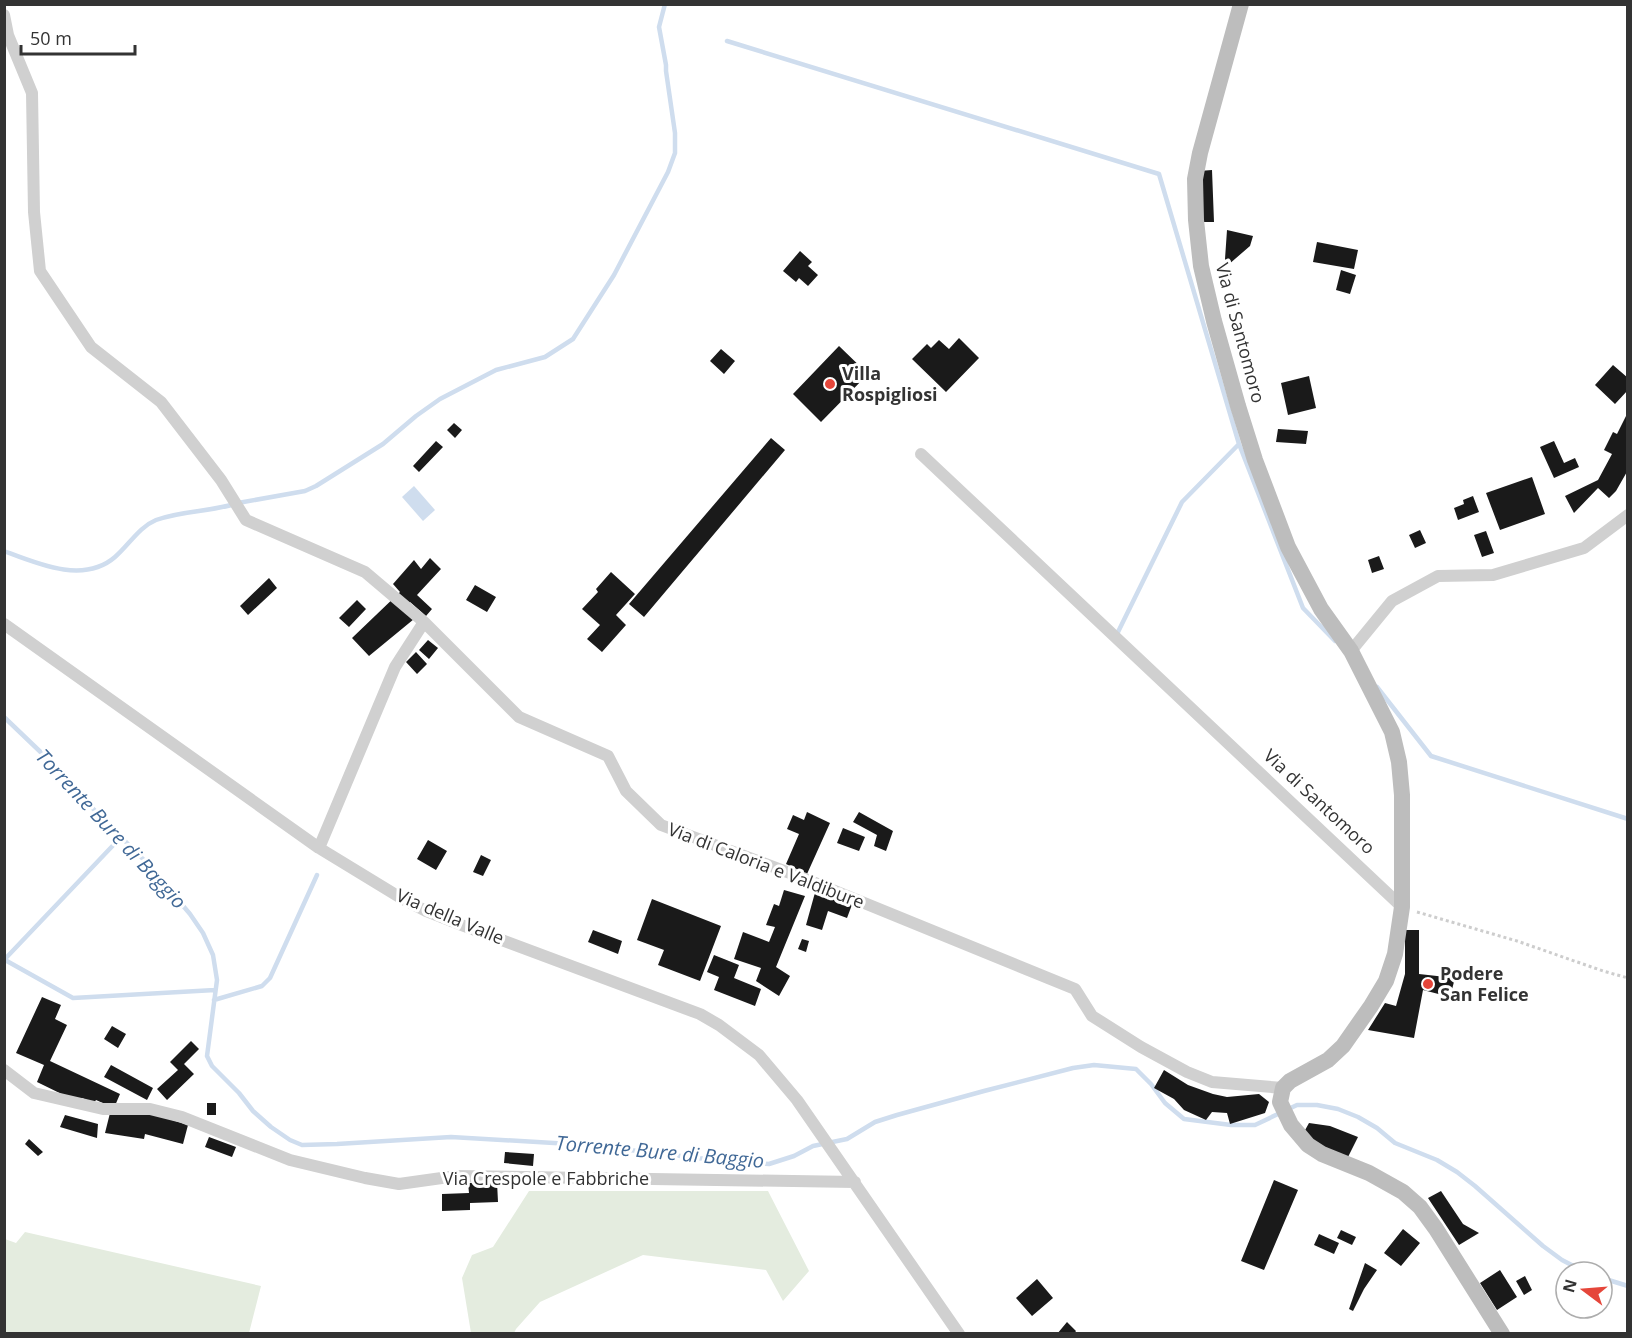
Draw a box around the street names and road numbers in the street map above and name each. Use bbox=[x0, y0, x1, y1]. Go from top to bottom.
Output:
street label: Via di Santomoro bbox=[1211, 260, 1271, 405]
street label: Via di Santomoro bbox=[1259, 743, 1381, 859]
street label: Via di Caloria e Valdibure bbox=[665, 816, 868, 914]
street label: Via della Valle bbox=[393, 883, 508, 950]
street label: Via Crespole e Fabbriche bbox=[443, 1166, 649, 1190]

